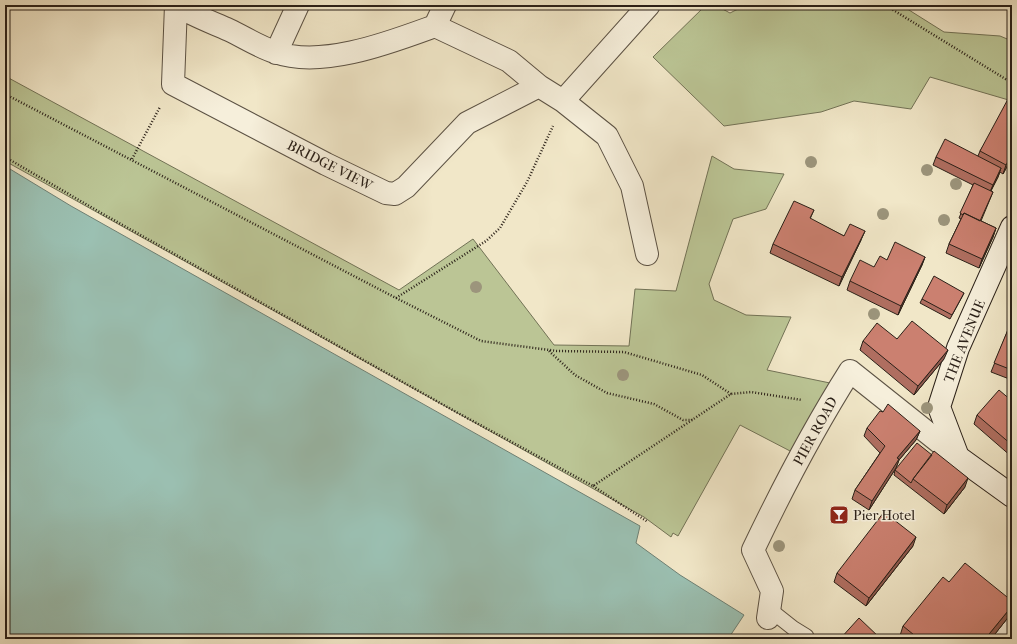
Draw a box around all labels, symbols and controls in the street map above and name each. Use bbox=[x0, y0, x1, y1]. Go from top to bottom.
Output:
street label: BRIDGE VIEW bbox=[284, 137, 376, 195]
street label: THE AVENUE bbox=[940, 297, 989, 385]
street label: PIER ROAD bbox=[790, 394, 841, 469]
bar icon: Pier Hotel bbox=[828, 504, 850, 526]
place label: Pier Hotel bbox=[853, 507, 915, 524]

